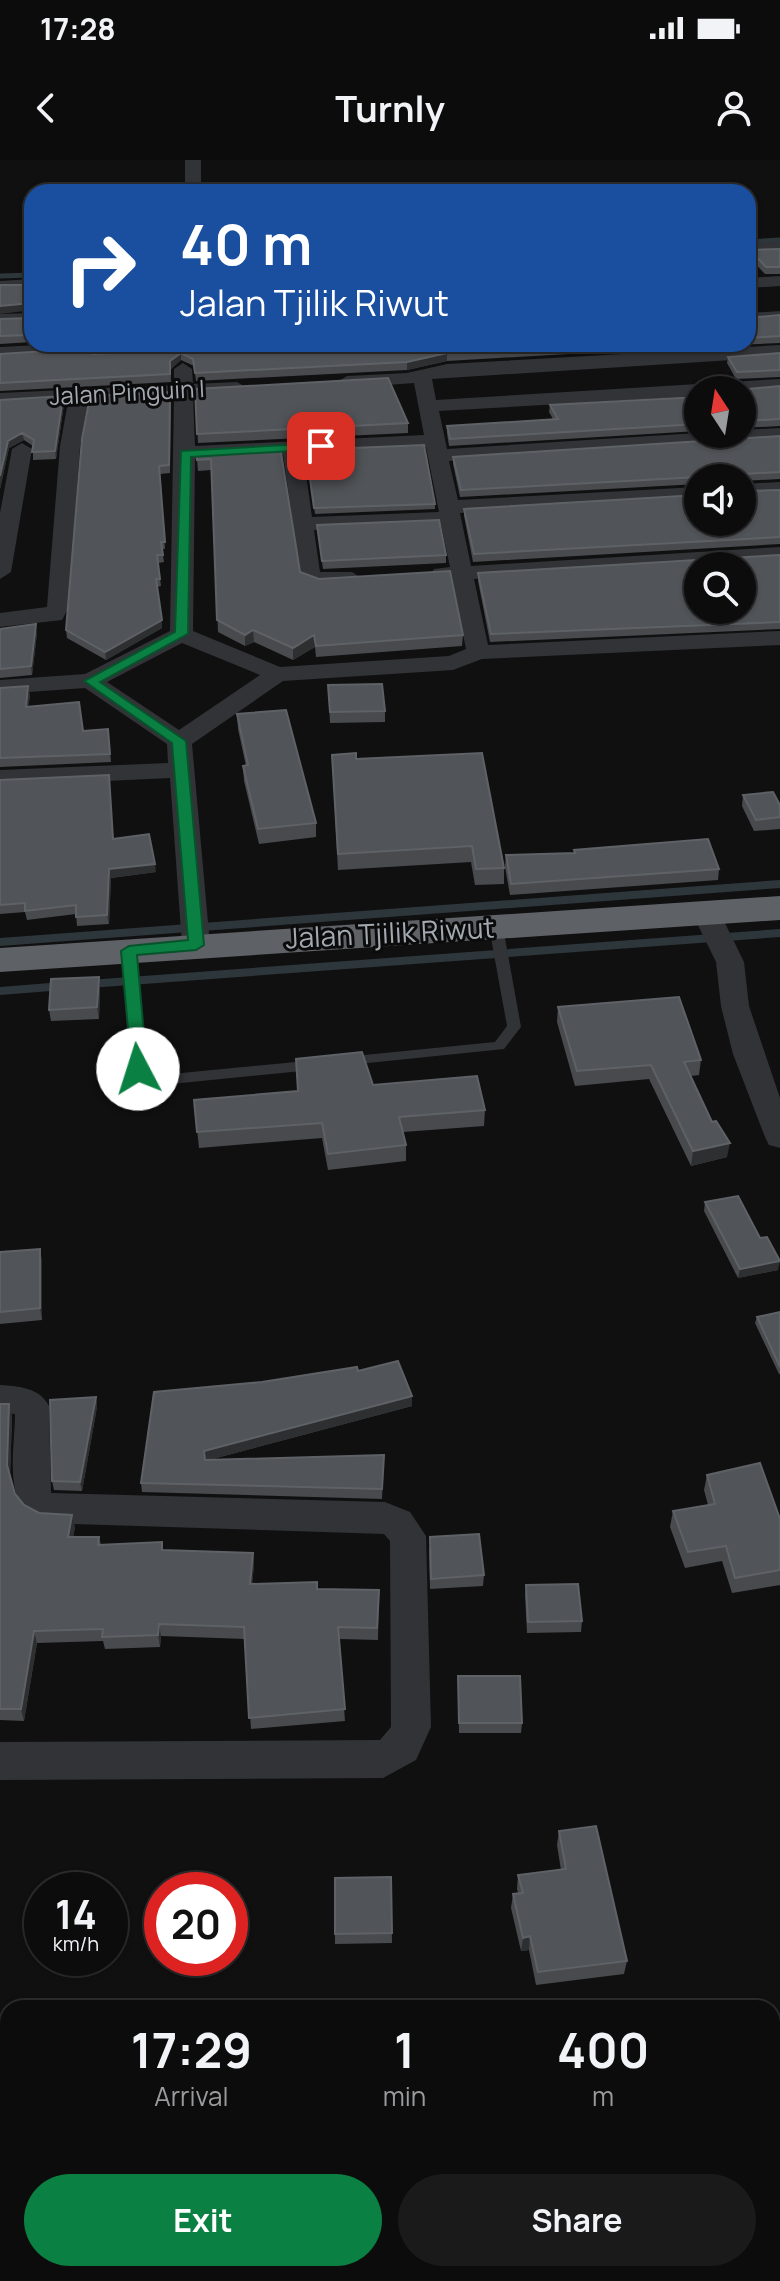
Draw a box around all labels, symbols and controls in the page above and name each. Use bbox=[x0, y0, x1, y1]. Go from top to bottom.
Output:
text: 17:28 bbox=[40, 8, 116, 49]
text: Turnly bbox=[335, 84, 445, 133]
icon: back bbox=[24, 86, 68, 130]
icon: person bbox=[712, 86, 756, 130]
text: 40 m bbox=[180, 205, 312, 282]
icon: right bbox=[48, 216, 152, 320]
text: Jalan Tjilik Riwut bbox=[180, 278, 449, 327]
street label: Jalan Pinguin I bbox=[48, 371, 205, 412]
north arrow bbox=[684, 376, 756, 448]
map controls bbox=[684, 376, 756, 624]
pin bbox=[287, 412, 355, 480]
icon: arrive bbox=[299, 424, 343, 468]
button: sound bbox=[684, 464, 756, 536]
button: search bbox=[684, 552, 756, 624]
street label: Jalan Tjilik Riwut bbox=[284, 908, 495, 956]
position arrow bbox=[96, 1027, 180, 1111]
speed limit sign: 20 bbox=[144, 1872, 248, 1976]
text: 14 bbox=[55, 1886, 97, 1941]
text: km/h bbox=[53, 1930, 99, 1957]
text: 17:29 bbox=[131, 2017, 252, 2082]
text: 1 bbox=[394, 2017, 415, 2082]
text: 400 bbox=[557, 2017, 649, 2082]
text: Arrival bbox=[154, 2078, 228, 2114]
text: min bbox=[383, 2078, 426, 2114]
text: m bbox=[592, 2078, 614, 2114]
button: Exit bbox=[24, 2174, 382, 2266]
button: Share bbox=[398, 2174, 756, 2266]

